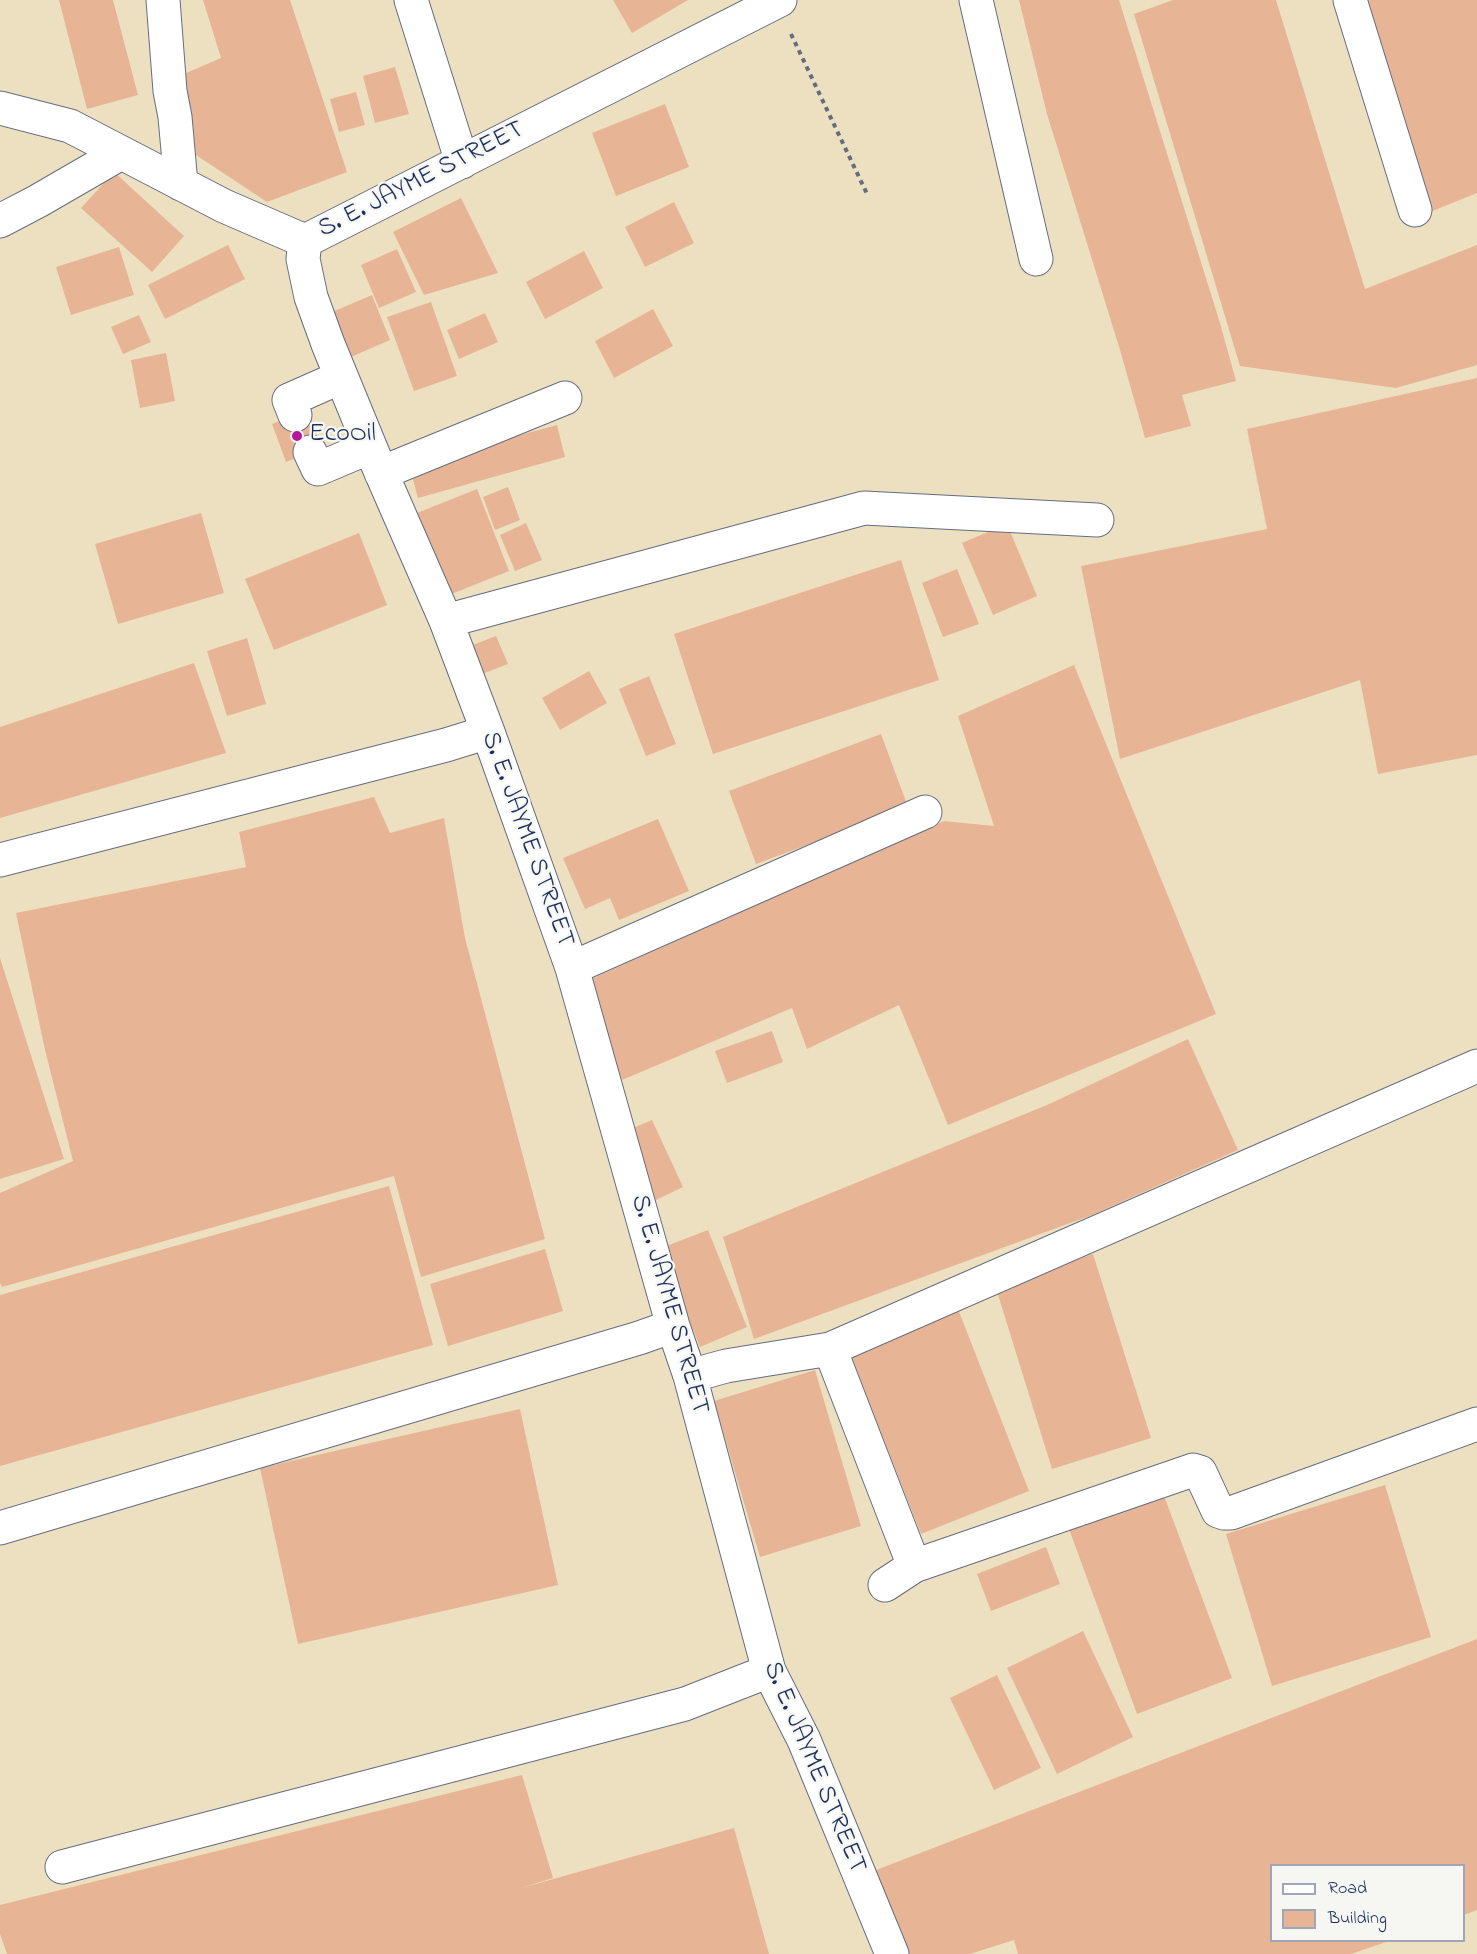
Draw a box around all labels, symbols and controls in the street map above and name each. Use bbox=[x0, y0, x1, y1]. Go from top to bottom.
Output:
street label: S. E. JAYME STREET bbox=[314, 116, 530, 246]
place label: EcoOil bbox=[309, 420, 376, 452]
marker: EcoOil bbox=[290, 429, 304, 443]
street label: S. E. JAYME STREET bbox=[473, 728, 579, 952]
street label: S. E. JAYME STREET bbox=[622, 1192, 714, 1418]
street label: S. E. JAYME STREET bbox=[754, 1657, 872, 1879]
legend bbox=[1270, 1864, 1465, 1942]
text: Road bbox=[1328, 1876, 1367, 1902]
text: Building bbox=[1328, 1906, 1387, 1932]

